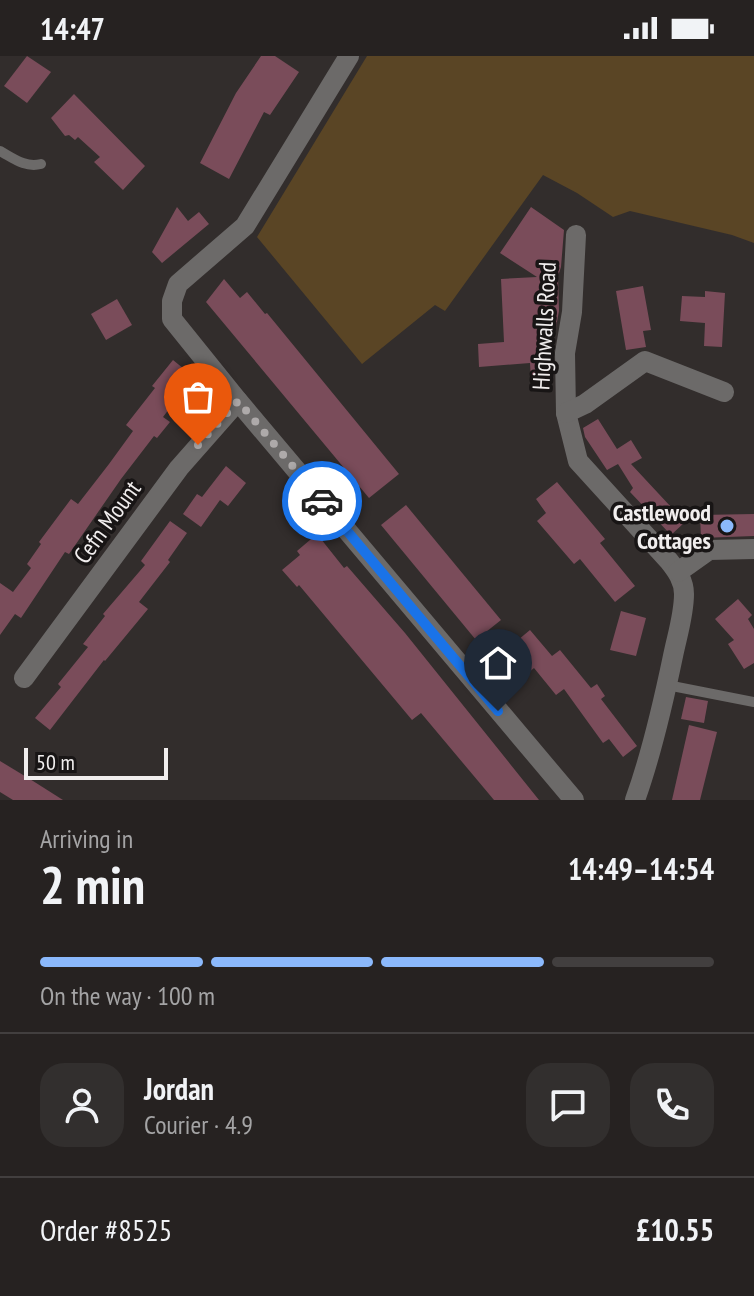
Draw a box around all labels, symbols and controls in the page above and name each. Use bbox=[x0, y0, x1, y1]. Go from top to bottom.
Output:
text: 14:47 bbox=[40, 9, 105, 48]
street label: Highwalls Road bbox=[525, 261, 563, 391]
pin bbox=[164, 363, 232, 445]
icon: bag bbox=[176, 375, 220, 419]
courier bbox=[282, 461, 362, 541]
street label: Cefn Mount bbox=[66, 474, 148, 570]
icon: car bbox=[300, 479, 344, 523]
place label: Castlewood Cottages bbox=[613, 497, 711, 556]
marker: Castlewood Cottages bbox=[718, 517, 736, 535]
pin bbox=[464, 629, 532, 711]
icon: home bbox=[476, 641, 520, 685]
scale bar bbox=[24, 744, 168, 780]
text: 50 m bbox=[36, 748, 75, 776]
text: Arriving in bbox=[40, 822, 133, 855]
text: 14:49–14:54 bbox=[568, 849, 714, 888]
text: 2 min bbox=[40, 851, 145, 918]
text: On the way · 100 m bbox=[40, 979, 215, 1012]
button: person bbox=[40, 1063, 124, 1147]
button: chat bbox=[526, 1063, 610, 1147]
button: phone bbox=[630, 1063, 714, 1147]
text: Jordan bbox=[144, 1069, 214, 1108]
text: Courier · 4.9 bbox=[144, 1108, 253, 1141]
text: Order #8525 bbox=[40, 1210, 172, 1249]
text: £10.55 bbox=[636, 1210, 714, 1249]

